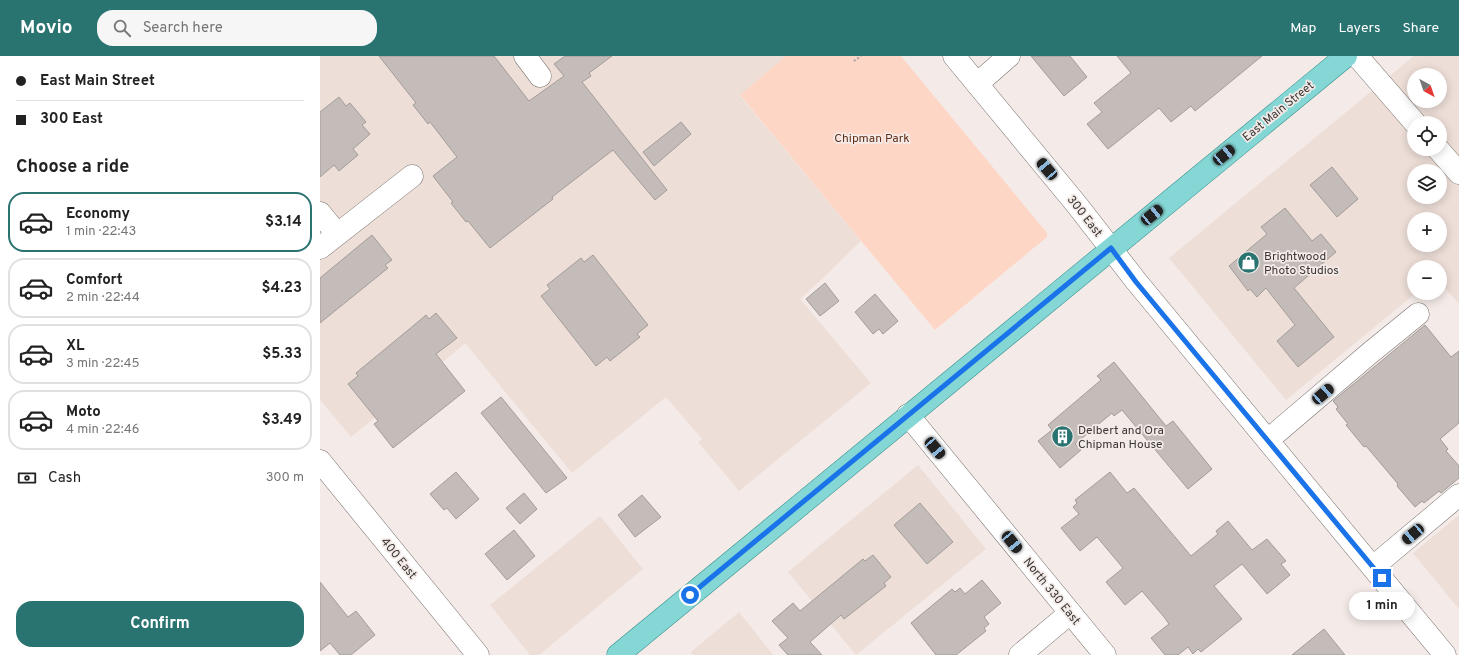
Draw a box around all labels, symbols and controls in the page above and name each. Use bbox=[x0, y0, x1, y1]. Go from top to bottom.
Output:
search box bbox=[97, 10, 377, 46]
text: Movio bbox=[20, 16, 73, 40]
icon: search bbox=[111, 17, 133, 39]
text: Search here bbox=[143, 19, 223, 38]
text: Map bbox=[1290, 20, 1316, 37]
text: Layers bbox=[1338, 20, 1380, 37]
text: Share bbox=[1402, 20, 1439, 37]
north arrow bbox=[1407, 68, 1447, 108]
map controls bbox=[1407, 68, 1447, 300]
text: East Main Street bbox=[40, 72, 155, 91]
street label: East Main Street bbox=[1240, 78, 1318, 146]
text: 300 East bbox=[40, 110, 103, 129]
button: locate bbox=[1407, 116, 1447, 156]
park label: Chipman Park bbox=[834, 131, 910, 147]
car bbox=[1211, 143, 1237, 167]
text: Choose a ride bbox=[16, 156, 129, 179]
car bbox=[1035, 156, 1059, 182]
button: layers bbox=[1407, 164, 1447, 204]
street label: 300 East bbox=[1063, 192, 1106, 241]
car bbox=[1139, 203, 1165, 227]
icon: car bbox=[18, 204, 54, 240]
text: Economy bbox=[66, 205, 130, 224]
button: + bbox=[1407, 212, 1447, 252]
text: $3.14 bbox=[265, 213, 302, 232]
text: 1 min · 22:43 bbox=[66, 224, 136, 240]
place label: Brightwood Photo Studios bbox=[1264, 249, 1339, 279]
shop icon: Brightwood Photo Studios bbox=[1236, 250, 1262, 276]
button: − bbox=[1407, 260, 1447, 300]
icon: car bbox=[18, 270, 54, 306]
text: Comfort bbox=[66, 271, 123, 290]
text: $4.23 bbox=[262, 279, 302, 298]
text: 2 min · 22:44 bbox=[66, 290, 140, 306]
icon: car bbox=[18, 336, 54, 372]
text: XL bbox=[66, 337, 84, 356]
text: $5.33 bbox=[262, 345, 302, 364]
text: 3 min · 22:45 bbox=[66, 356, 140, 372]
car bbox=[1310, 382, 1336, 406]
icon: car bbox=[18, 402, 54, 438]
text: Moto bbox=[66, 403, 101, 422]
text: $3.49 bbox=[262, 411, 302, 430]
text: 4 min · 22:46 bbox=[66, 422, 140, 438]
place label: Delbert and Ora Chipman House bbox=[1078, 423, 1164, 453]
building icon: Delbert and Ora Chipman House bbox=[1050, 424, 1076, 450]
car bbox=[923, 435, 947, 461]
icon: cash bbox=[16, 467, 38, 489]
text: Cash bbox=[48, 469, 81, 488]
text: 300 m bbox=[266, 470, 304, 486]
car bbox=[1400, 522, 1426, 546]
car bbox=[1000, 529, 1024, 555]
street label: 400 East bbox=[377, 535, 420, 583]
street label: North 330 East bbox=[1019, 555, 1083, 629]
route end bbox=[1373, 569, 1391, 587]
route start bbox=[681, 586, 699, 604]
callout: 1 min bbox=[1349, 592, 1415, 620]
text: 1 min bbox=[1366, 598, 1398, 614]
button: Confirm bbox=[16, 601, 304, 647]

